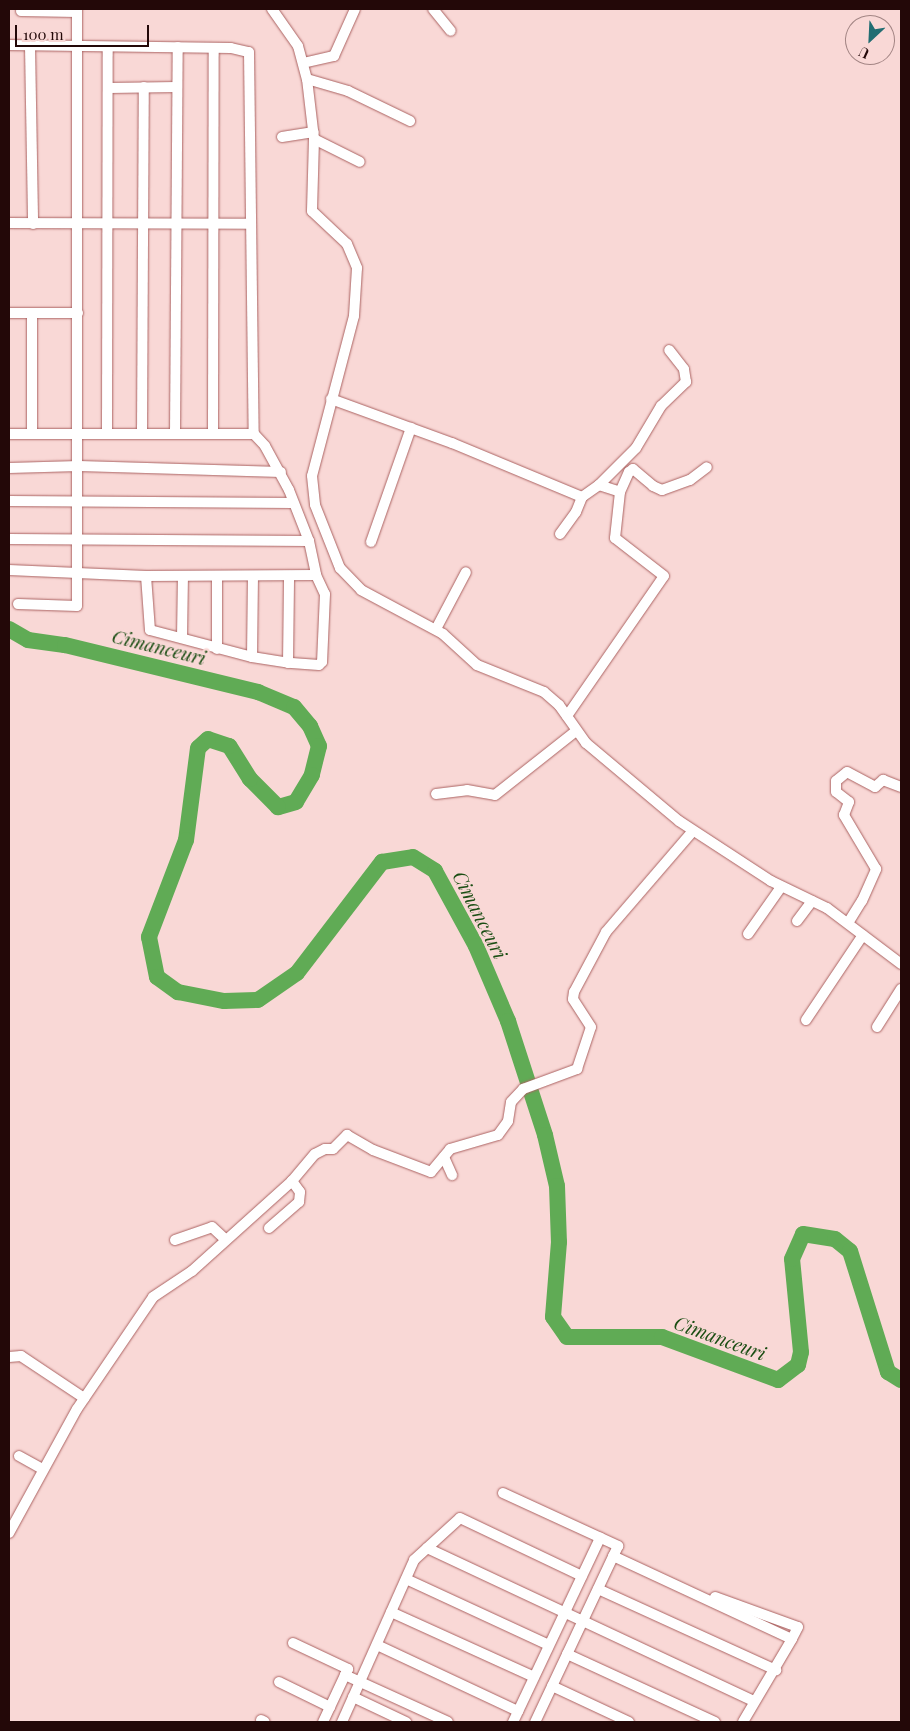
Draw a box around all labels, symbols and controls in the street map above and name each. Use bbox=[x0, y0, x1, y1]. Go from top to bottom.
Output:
scale bar bbox=[18, 15, 151, 47]
north arrow bbox=[845, 15, 895, 65]
text: 100 m bbox=[23, 24, 64, 44]
text: U bbox=[855, 42, 872, 64]
water label: Cimanceuri bbox=[110, 624, 208, 670]
water label: Cimanceuri bbox=[448, 867, 512, 963]
water label: Cimanceuri bbox=[671, 1311, 769, 1365]

